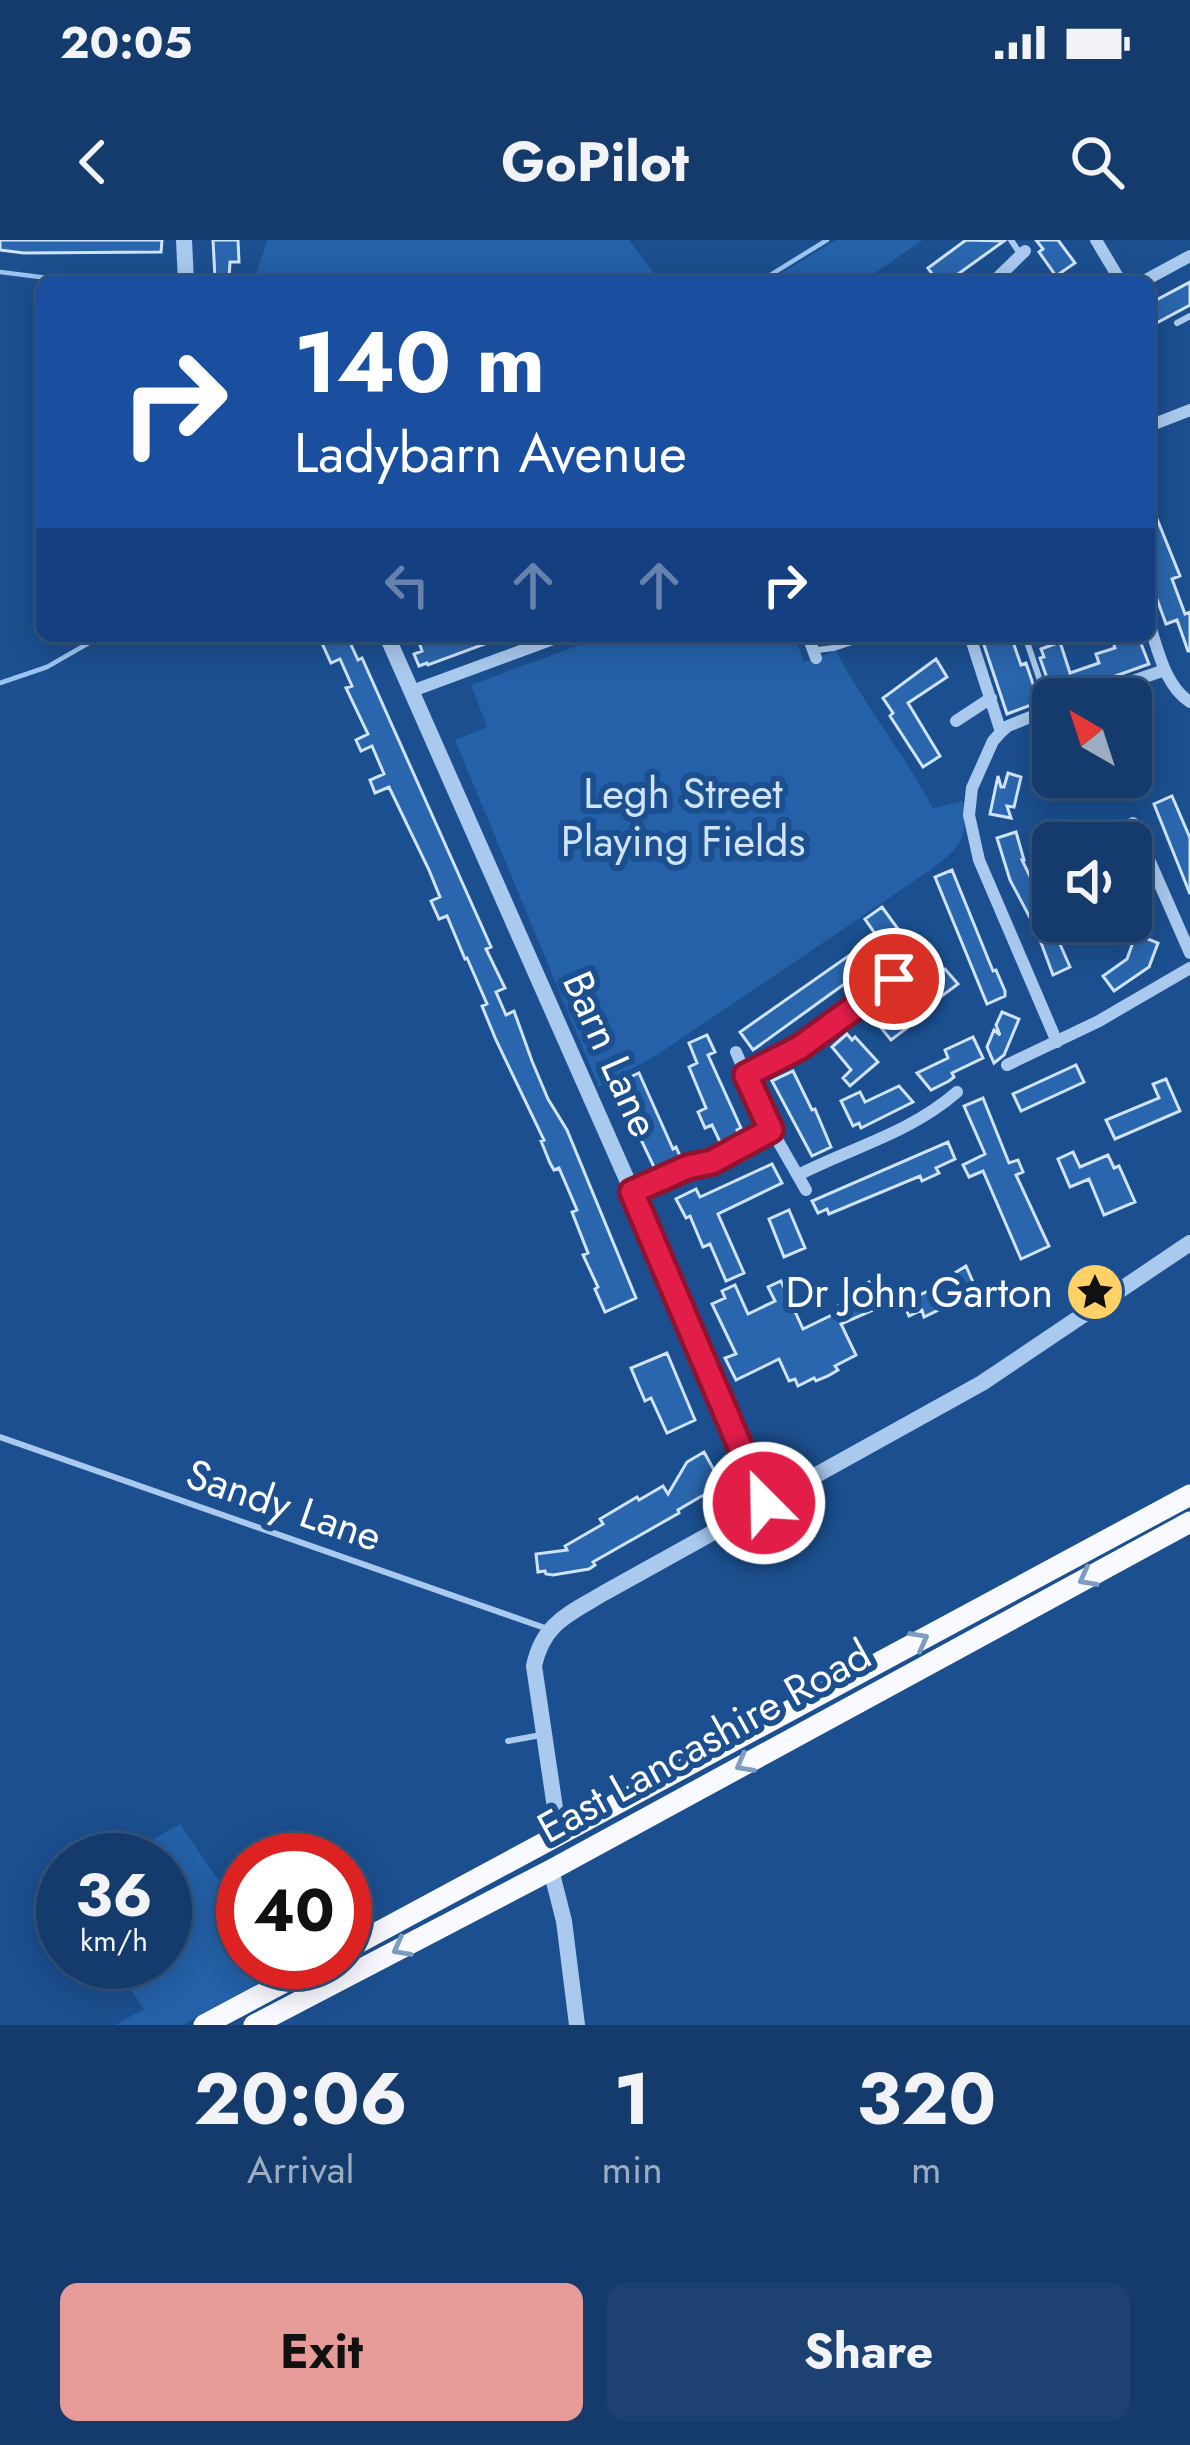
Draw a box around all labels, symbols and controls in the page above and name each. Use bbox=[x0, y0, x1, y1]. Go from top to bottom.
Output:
text: 20:05 bbox=[60, 10, 193, 75]
text: GoPilot bbox=[501, 123, 689, 201]
icon: back bbox=[60, 129, 126, 195]
icon: search bbox=[1064, 129, 1130, 195]
text: 140 m bbox=[294, 302, 545, 424]
icon: right bbox=[96, 324, 252, 480]
text: Ladybarn Avenue bbox=[294, 414, 687, 492]
icon: left bbox=[374, 552, 440, 618]
icon: ahead bbox=[500, 552, 566, 618]
icon: ahead bbox=[626, 552, 692, 618]
icon: right bbox=[752, 552, 818, 618]
north arrow bbox=[1032, 678, 1152, 798]
map controls bbox=[1032, 678, 1152, 942]
park label: Legh Street Playing Fields bbox=[561, 763, 805, 872]
button: sound bbox=[1032, 822, 1152, 942]
pin bbox=[843, 928, 945, 1030]
icon: arrive bbox=[861, 946, 927, 1012]
street label: Barn Lane bbox=[547, 961, 675, 1147]
place icon: Dr John Garton bbox=[1064, 1261, 1126, 1323]
place label: Dr John Garton bbox=[786, 1262, 1053, 1323]
position arrow bbox=[701, 1440, 827, 1566]
street label: Sandy Lane bbox=[178, 1443, 390, 1567]
one-way arrow bbox=[1078, 1564, 1099, 1587]
street label: East Lancashire Road bbox=[526, 1624, 882, 1858]
one-way arrow bbox=[908, 1631, 929, 1654]
one-way arrow bbox=[736, 1750, 757, 1773]
speed limit sign: 40 bbox=[216, 1833, 372, 1989]
text: 36 bbox=[75, 1852, 153, 1939]
text: km/h bbox=[80, 1919, 148, 1962]
one-way arrow bbox=[391, 1934, 413, 1957]
text: 20:06 bbox=[194, 2047, 408, 2151]
text: 1 bbox=[614, 2047, 650, 2151]
text: 320 bbox=[857, 2047, 996, 2151]
text: Arrival bbox=[247, 2141, 355, 2198]
text: min bbox=[602, 2141, 663, 2198]
text: m bbox=[911, 2141, 942, 2198]
button: Exit bbox=[60, 2283, 583, 2421]
button: Share bbox=[607, 2283, 1130, 2421]

